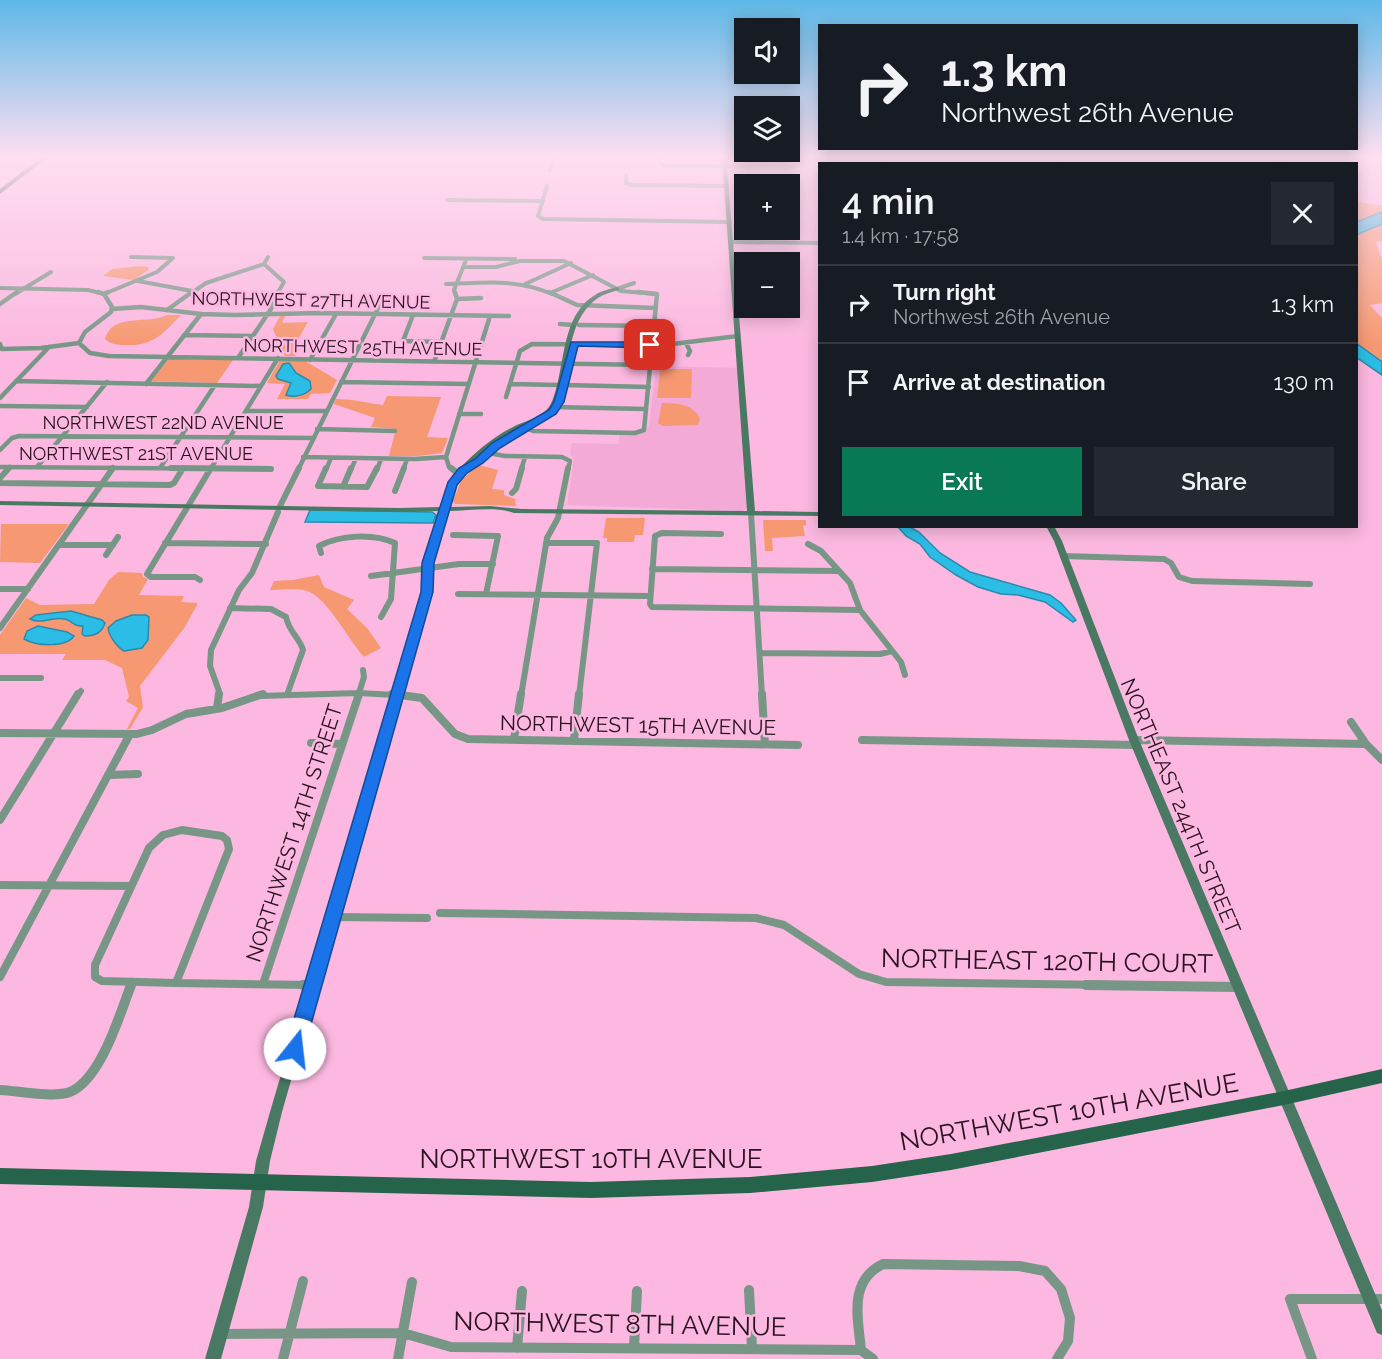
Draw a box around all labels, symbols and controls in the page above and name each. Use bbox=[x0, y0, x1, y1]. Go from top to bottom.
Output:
map controls bbox=[734, 18, 800, 318]
button: sound bbox=[734, 18, 800, 84]
text: 1.3 km bbox=[941, 47, 1067, 96]
icon: right bbox=[842, 48, 920, 126]
button: layers bbox=[734, 96, 800, 162]
text: Northwest 26th Avenue bbox=[941, 97, 1234, 128]
button: + bbox=[734, 174, 800, 240]
text: 4 min bbox=[842, 180, 935, 222]
button: close bbox=[1271, 182, 1334, 245]
text: 1.4 km · 17:58 bbox=[842, 224, 959, 248]
button: − bbox=[734, 252, 800, 318]
text: Turn right bbox=[893, 279, 996, 305]
street label: NORTHWEST 27TH AVENUE bbox=[191, 287, 431, 313]
icon: right bbox=[842, 288, 875, 321]
text: 1.3 km bbox=[1271, 291, 1334, 317]
text: Northwest 26th Avenue bbox=[893, 305, 1110, 329]
pin bbox=[624, 319, 675, 370]
icon: arrive bbox=[633, 328, 666, 361]
street label: NORTHWEST 25TH AVENUE bbox=[244, 334, 483, 360]
icon: arrive bbox=[842, 366, 875, 399]
text: Arrive at destination bbox=[893, 369, 1106, 395]
text: 130 m bbox=[1274, 369, 1334, 395]
street label: NORTHWEST 22ND AVENUE bbox=[42, 412, 284, 433]
street label: NORTHWEST 21ST AVENUE bbox=[19, 443, 253, 464]
button: Exit bbox=[842, 447, 1082, 516]
button: Share bbox=[1094, 447, 1334, 516]
street label: NORTHEAST 244TH STREET bbox=[1116, 675, 1246, 938]
street label: NORTHWEST 14TH STREET bbox=[240, 701, 348, 965]
street label: NORTHWEST 15TH AVENUE bbox=[500, 710, 776, 740]
street label: NORTHEAST 120TH COURT bbox=[881, 943, 1213, 979]
position arrow bbox=[263, 1017, 327, 1081]
street label: NORTHWEST 10TH AVENUE bbox=[897, 1067, 1241, 1157]
street label: NORTHWEST 10TH AVENUE bbox=[419, 1144, 763, 1174]
street label: NORTHWEST 8TH AVENUE bbox=[453, 1306, 787, 1342]

